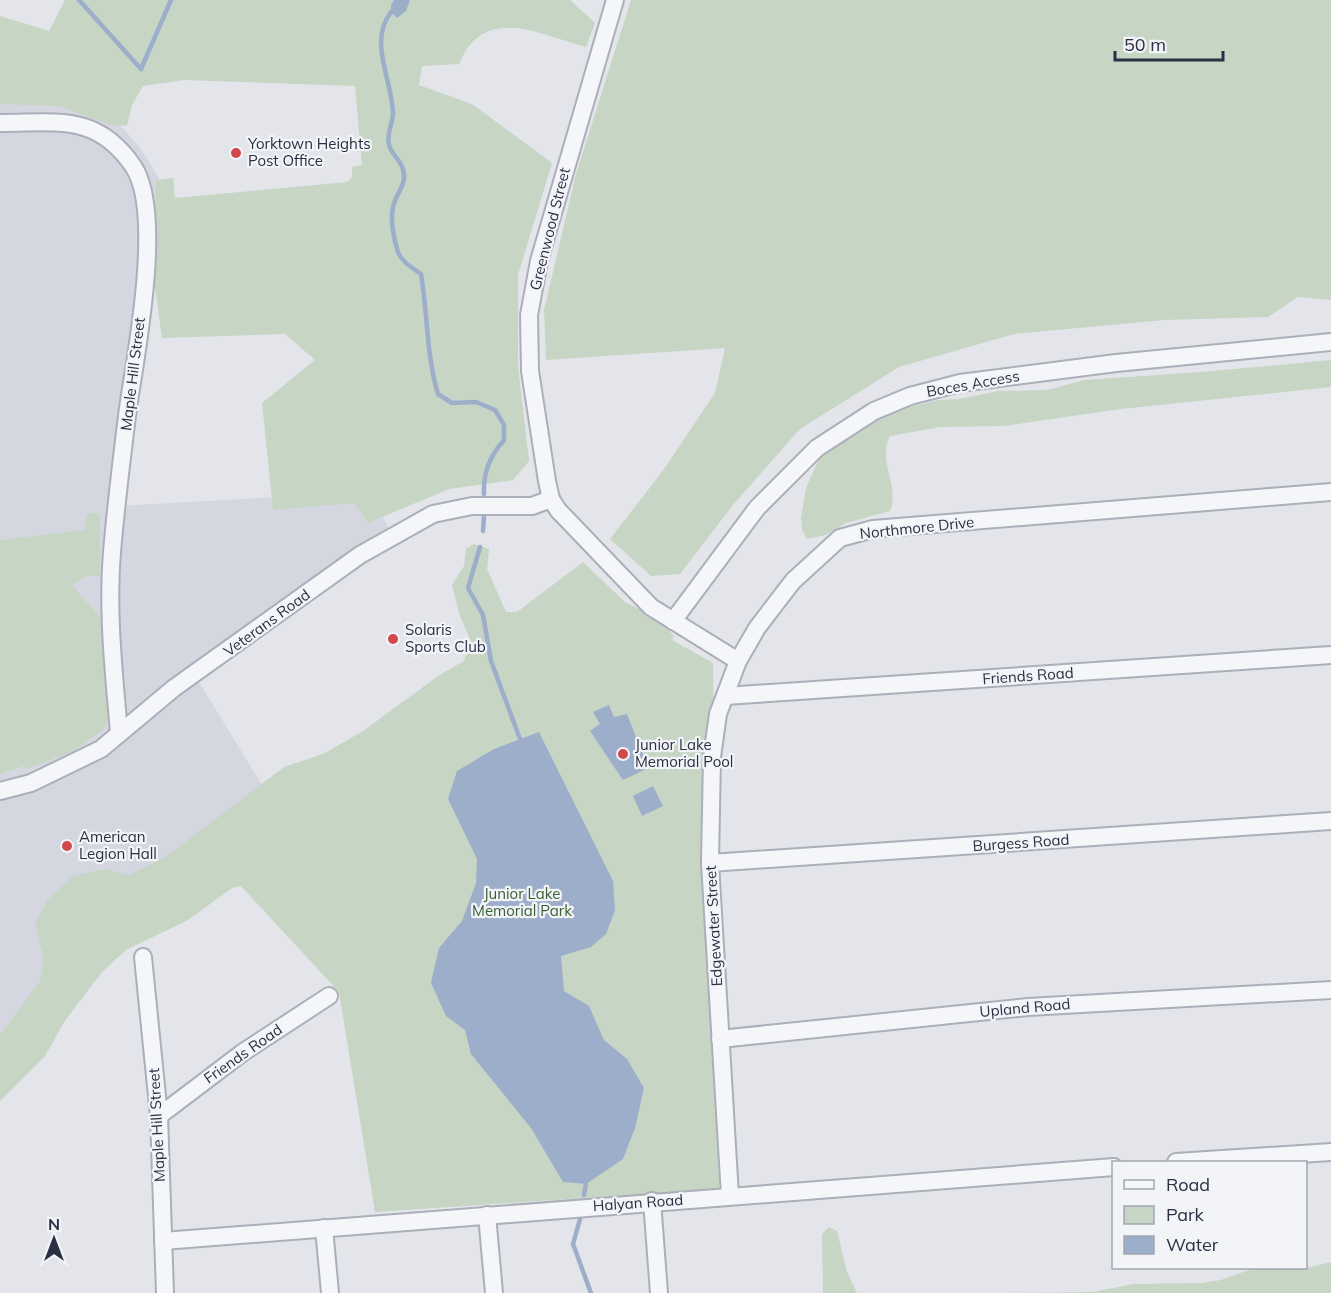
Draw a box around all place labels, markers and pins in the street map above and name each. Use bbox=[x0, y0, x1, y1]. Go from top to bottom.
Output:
place label: Yorktown Heights Post Office bbox=[247, 134, 371, 170]
marker: Yorktown Heights Post Office bbox=[229, 146, 243, 160]
place label: Solaris Sports Club bbox=[405, 620, 486, 656]
marker: Solaris Sports Club bbox=[386, 632, 400, 646]
place label: Junior Lake Memorial Pool bbox=[635, 735, 733, 771]
marker: Junior Lake Memorial Pool bbox=[616, 747, 630, 761]
place label: American Legion Hall bbox=[79, 827, 157, 863]
marker: American Legion Hall bbox=[60, 839, 74, 853]

